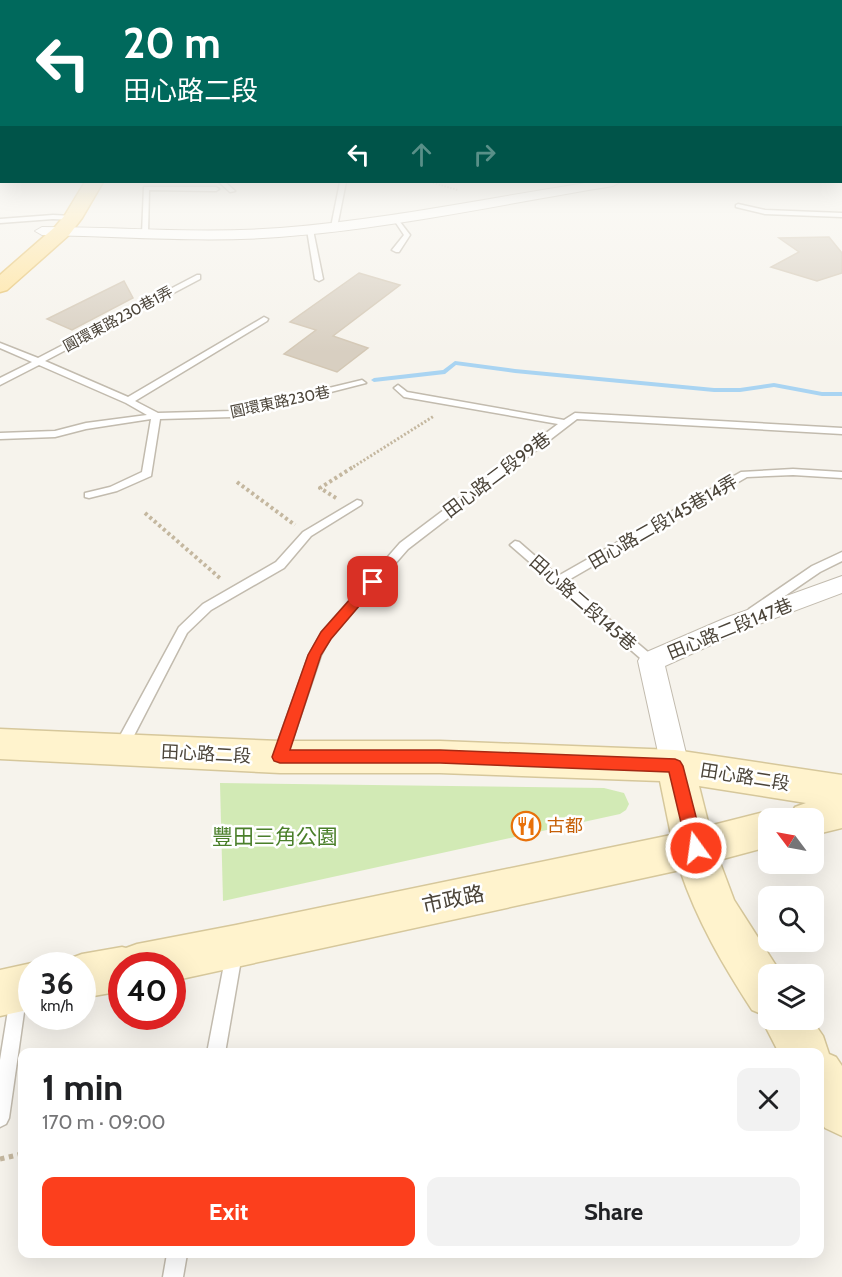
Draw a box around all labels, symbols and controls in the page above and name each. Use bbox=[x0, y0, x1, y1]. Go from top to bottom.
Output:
text: 20 m bbox=[123, 17, 221, 69]
icon: left bbox=[24, 24, 102, 102]
text: 田心路二段 bbox=[123, 74, 258, 107]
icon: left bbox=[342, 138, 375, 171]
icon: ahead bbox=[405, 138, 438, 171]
icon: right bbox=[468, 138, 501, 171]
street label: 圓環東路230巷1弄 bbox=[60, 283, 176, 355]
street label: 圓環東路230巷 bbox=[229, 383, 331, 421]
street label: 田心路二段99巷 bbox=[439, 428, 555, 522]
street label: 田心路二段145巷14弄 bbox=[585, 470, 741, 574]
street label: 田心路二段145巷 bbox=[525, 551, 641, 655]
pin bbox=[347, 556, 398, 607]
icon: arrive bbox=[356, 565, 389, 598]
street label: 田心路二段147巷 bbox=[664, 594, 796, 664]
street label: 田心路二段 bbox=[160, 741, 252, 767]
street label: 田心路二段 bbox=[699, 759, 791, 795]
north arrow bbox=[758, 808, 824, 874]
map controls bbox=[758, 808, 824, 1030]
restaurant icon: 古都 bbox=[510, 810, 542, 842]
place label: 古都 bbox=[547, 815, 583, 837]
position arrow bbox=[664, 816, 728, 880]
park label: 豐田三角公園 bbox=[212, 824, 338, 849]
street label: 市政路 bbox=[420, 880, 486, 918]
button: search bbox=[758, 886, 824, 952]
speed limit sign: 40 bbox=[108, 952, 186, 1030]
button: layers bbox=[758, 964, 824, 1030]
text: 36 bbox=[40, 965, 74, 1002]
text: km/h bbox=[41, 997, 73, 1015]
text: 1 min bbox=[42, 1065, 123, 1109]
button: close bbox=[737, 1068, 800, 1131]
text: 170 m · 09:00 bbox=[42, 1110, 166, 1134]
button: Exit bbox=[42, 1177, 415, 1246]
button: Share bbox=[427, 1177, 800, 1246]

